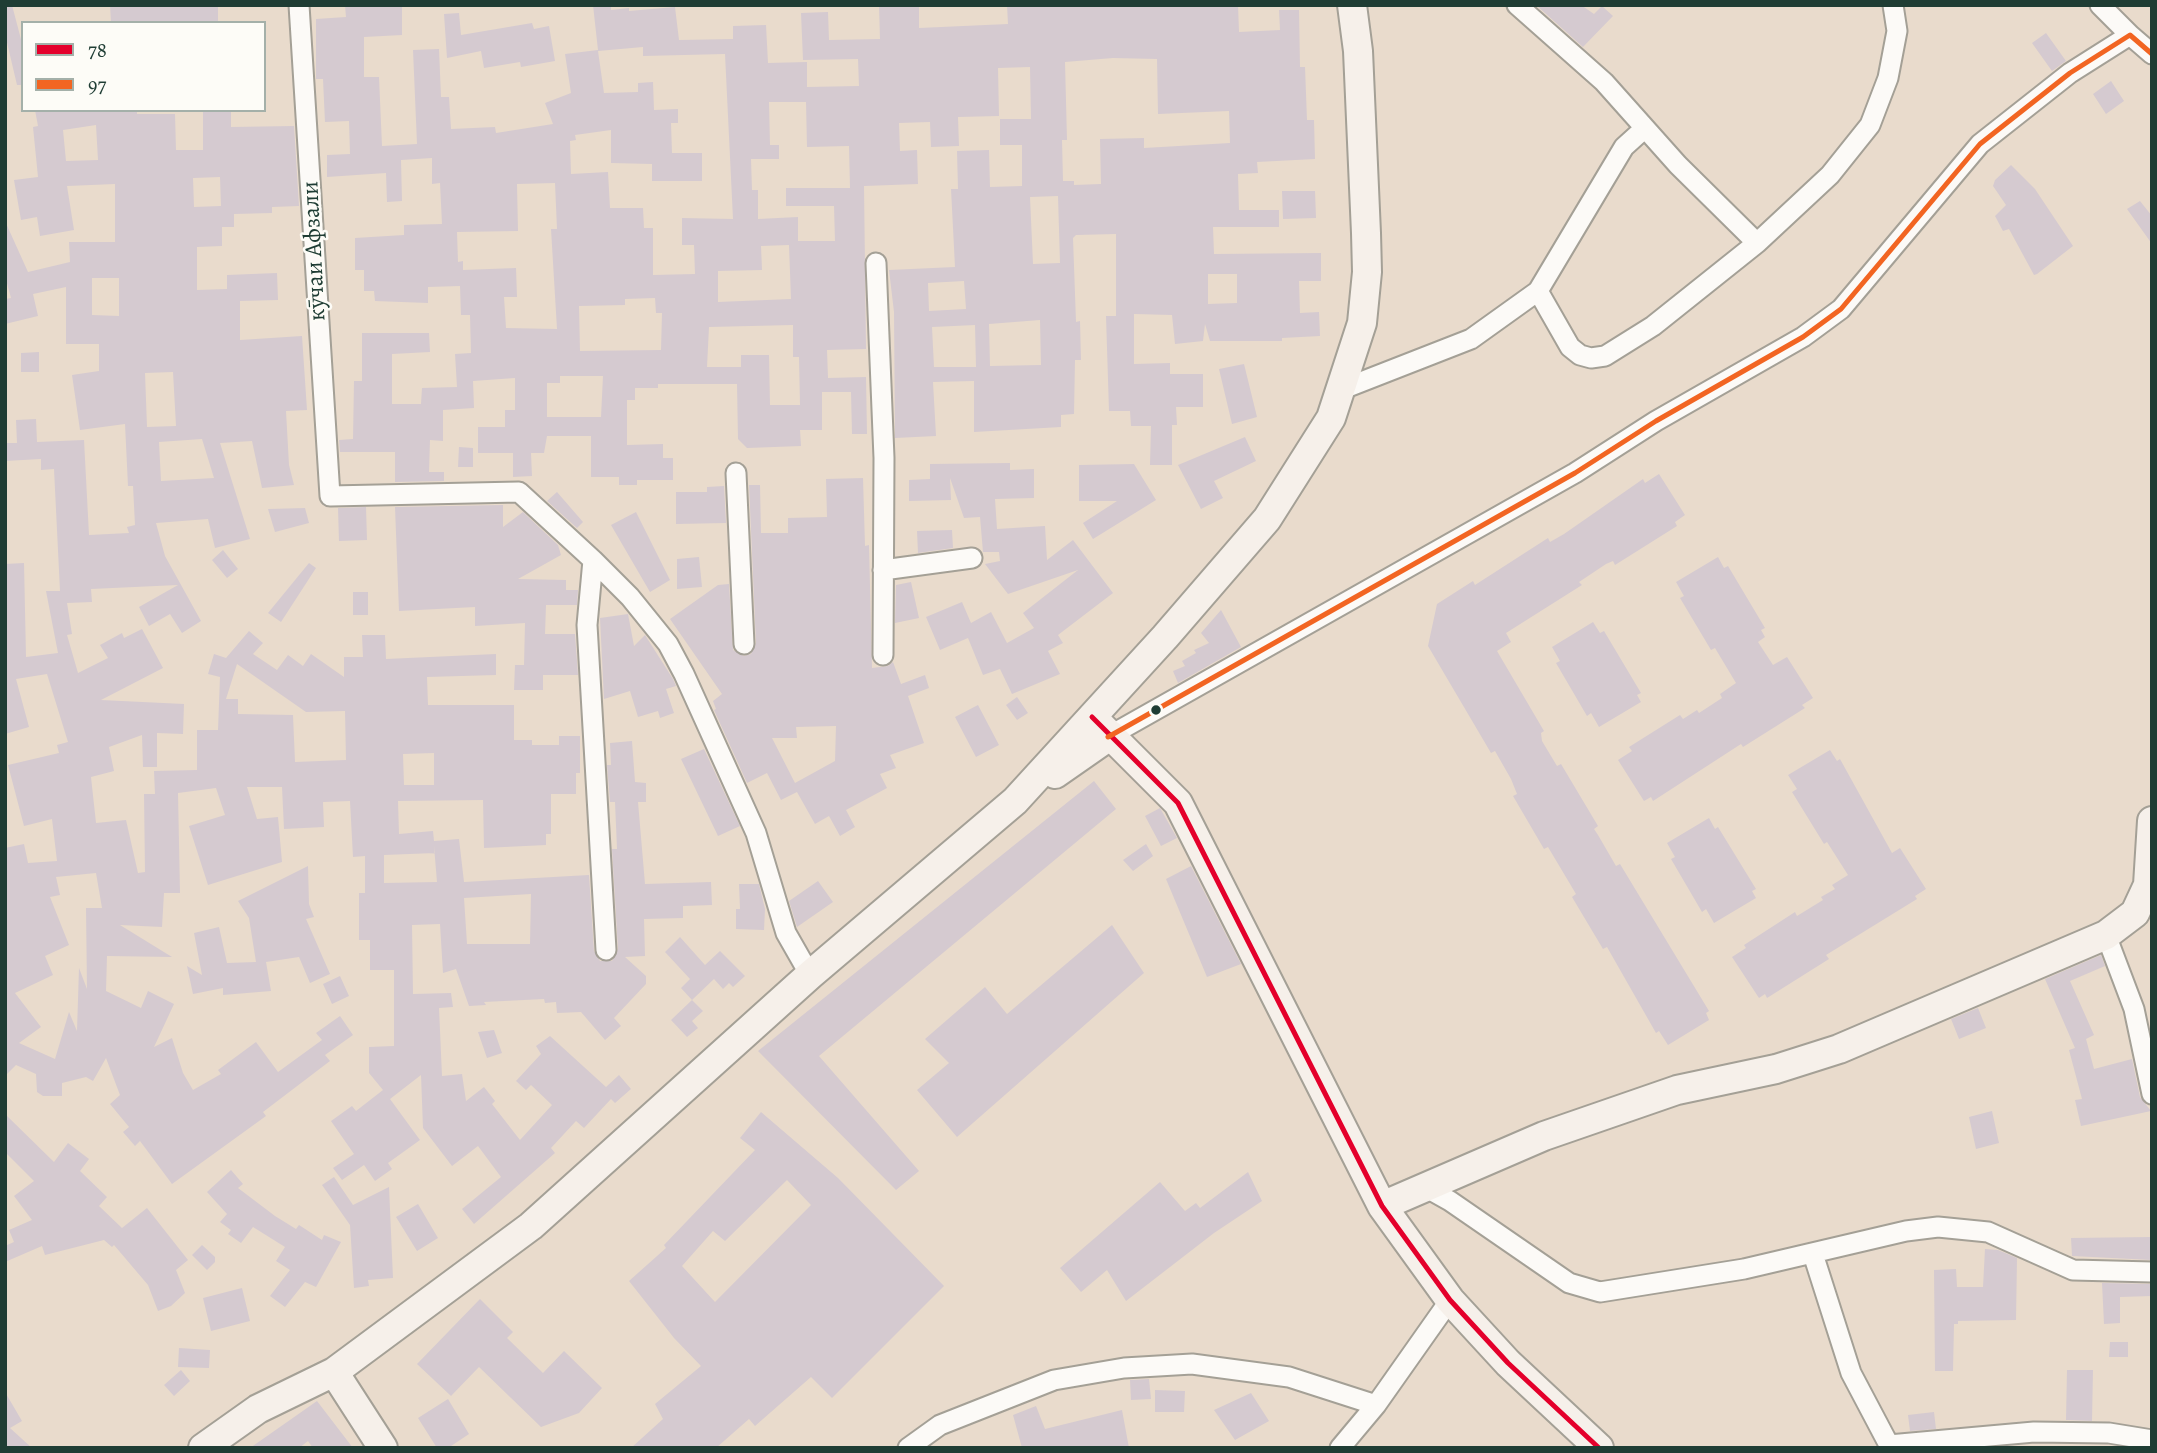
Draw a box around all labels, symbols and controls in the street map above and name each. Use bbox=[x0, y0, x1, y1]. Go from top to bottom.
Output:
legend bbox=[21, 21, 266, 112]
text: 78 bbox=[88, 36, 107, 64]
text: 97 bbox=[88, 71, 106, 99]
street label: кӯчаи Афзали bbox=[297, 180, 333, 322]
unlabelled marker bbox=[1149, 703, 1163, 717]

